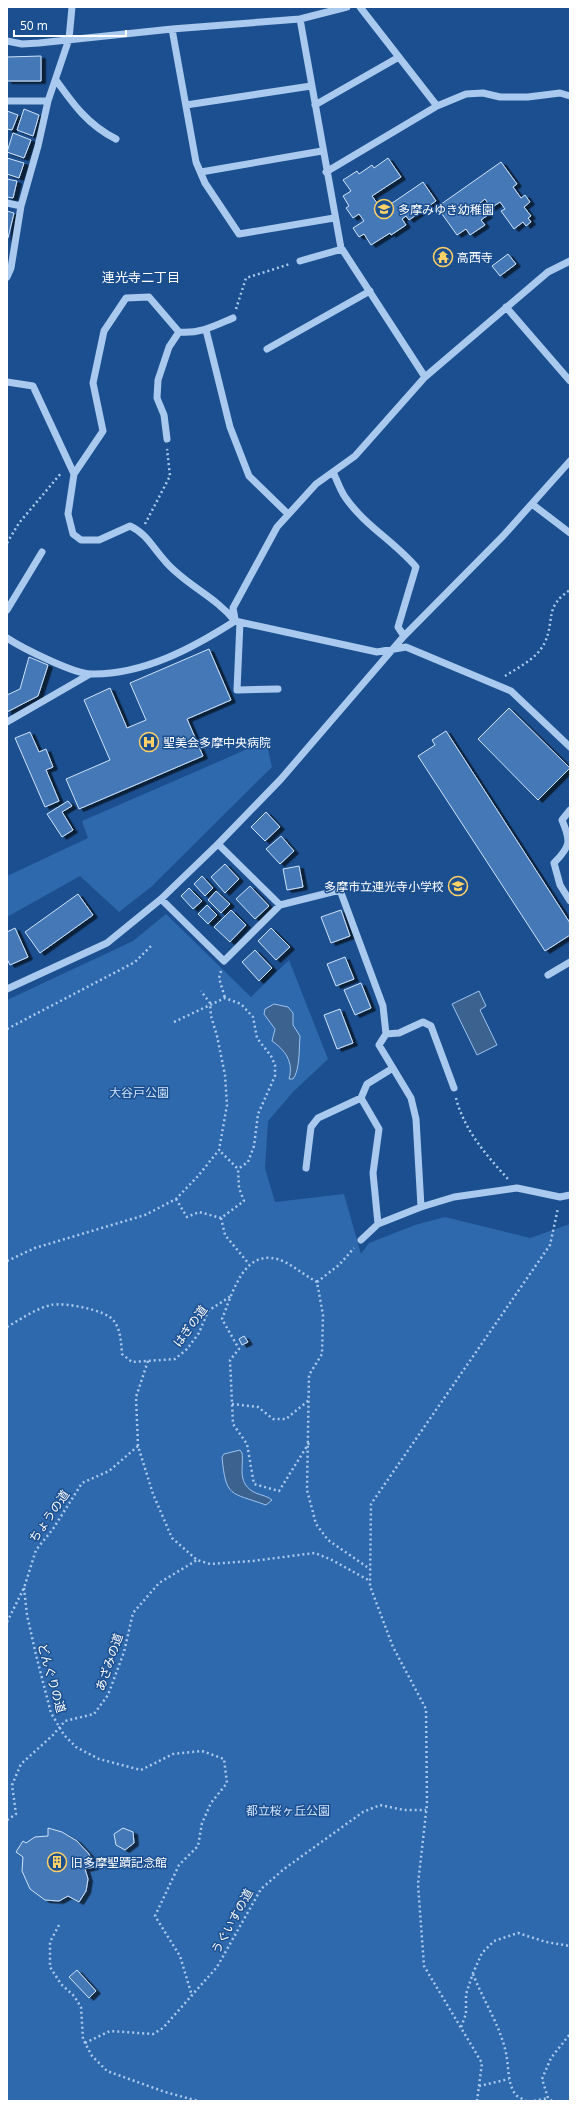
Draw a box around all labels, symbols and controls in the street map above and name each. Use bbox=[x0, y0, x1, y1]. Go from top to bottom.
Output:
scale bar bbox=[14, 12, 126, 38]
text: 50 m bbox=[20, 17, 48, 34]
school or university icon: 多摩みゆき幼稚園 bbox=[373, 198, 395, 220]
place label: 多摩みゆき幼稚園 bbox=[398, 201, 494, 218]
temple icon: 高西寺 bbox=[432, 246, 454, 268]
place label: 高西寺 bbox=[457, 249, 493, 266]
district label: 連光寺二丁目 bbox=[102, 268, 180, 286]
hospital icon: 聖美会多摩中央病院 bbox=[138, 731, 160, 753]
place label: 聖美会多摩中央病院 bbox=[163, 734, 271, 751]
school or university icon: 多摩市立連光寺小学校 bbox=[447, 875, 469, 897]
place label: 多摩市立連光寺小学校 bbox=[324, 878, 444, 895]
park label: 大谷戸公園 bbox=[109, 1084, 169, 1101]
street label: はぎの道 bbox=[169, 1302, 211, 1350]
street label: ちょうの道 bbox=[25, 1487, 73, 1545]
street label: あざみの道 bbox=[91, 1631, 127, 1693]
street label: どんぐりの道 bbox=[34, 1641, 70, 1715]
park label: 都立桜ヶ丘公園 bbox=[246, 1802, 330, 1819]
building icon: 旧多摩聖蹟記念館 bbox=[46, 1851, 68, 1873]
place label: 旧多摩聖蹟記念館 bbox=[71, 1854, 167, 1871]
street label: うぐいすの道 bbox=[207, 1885, 257, 1957]

